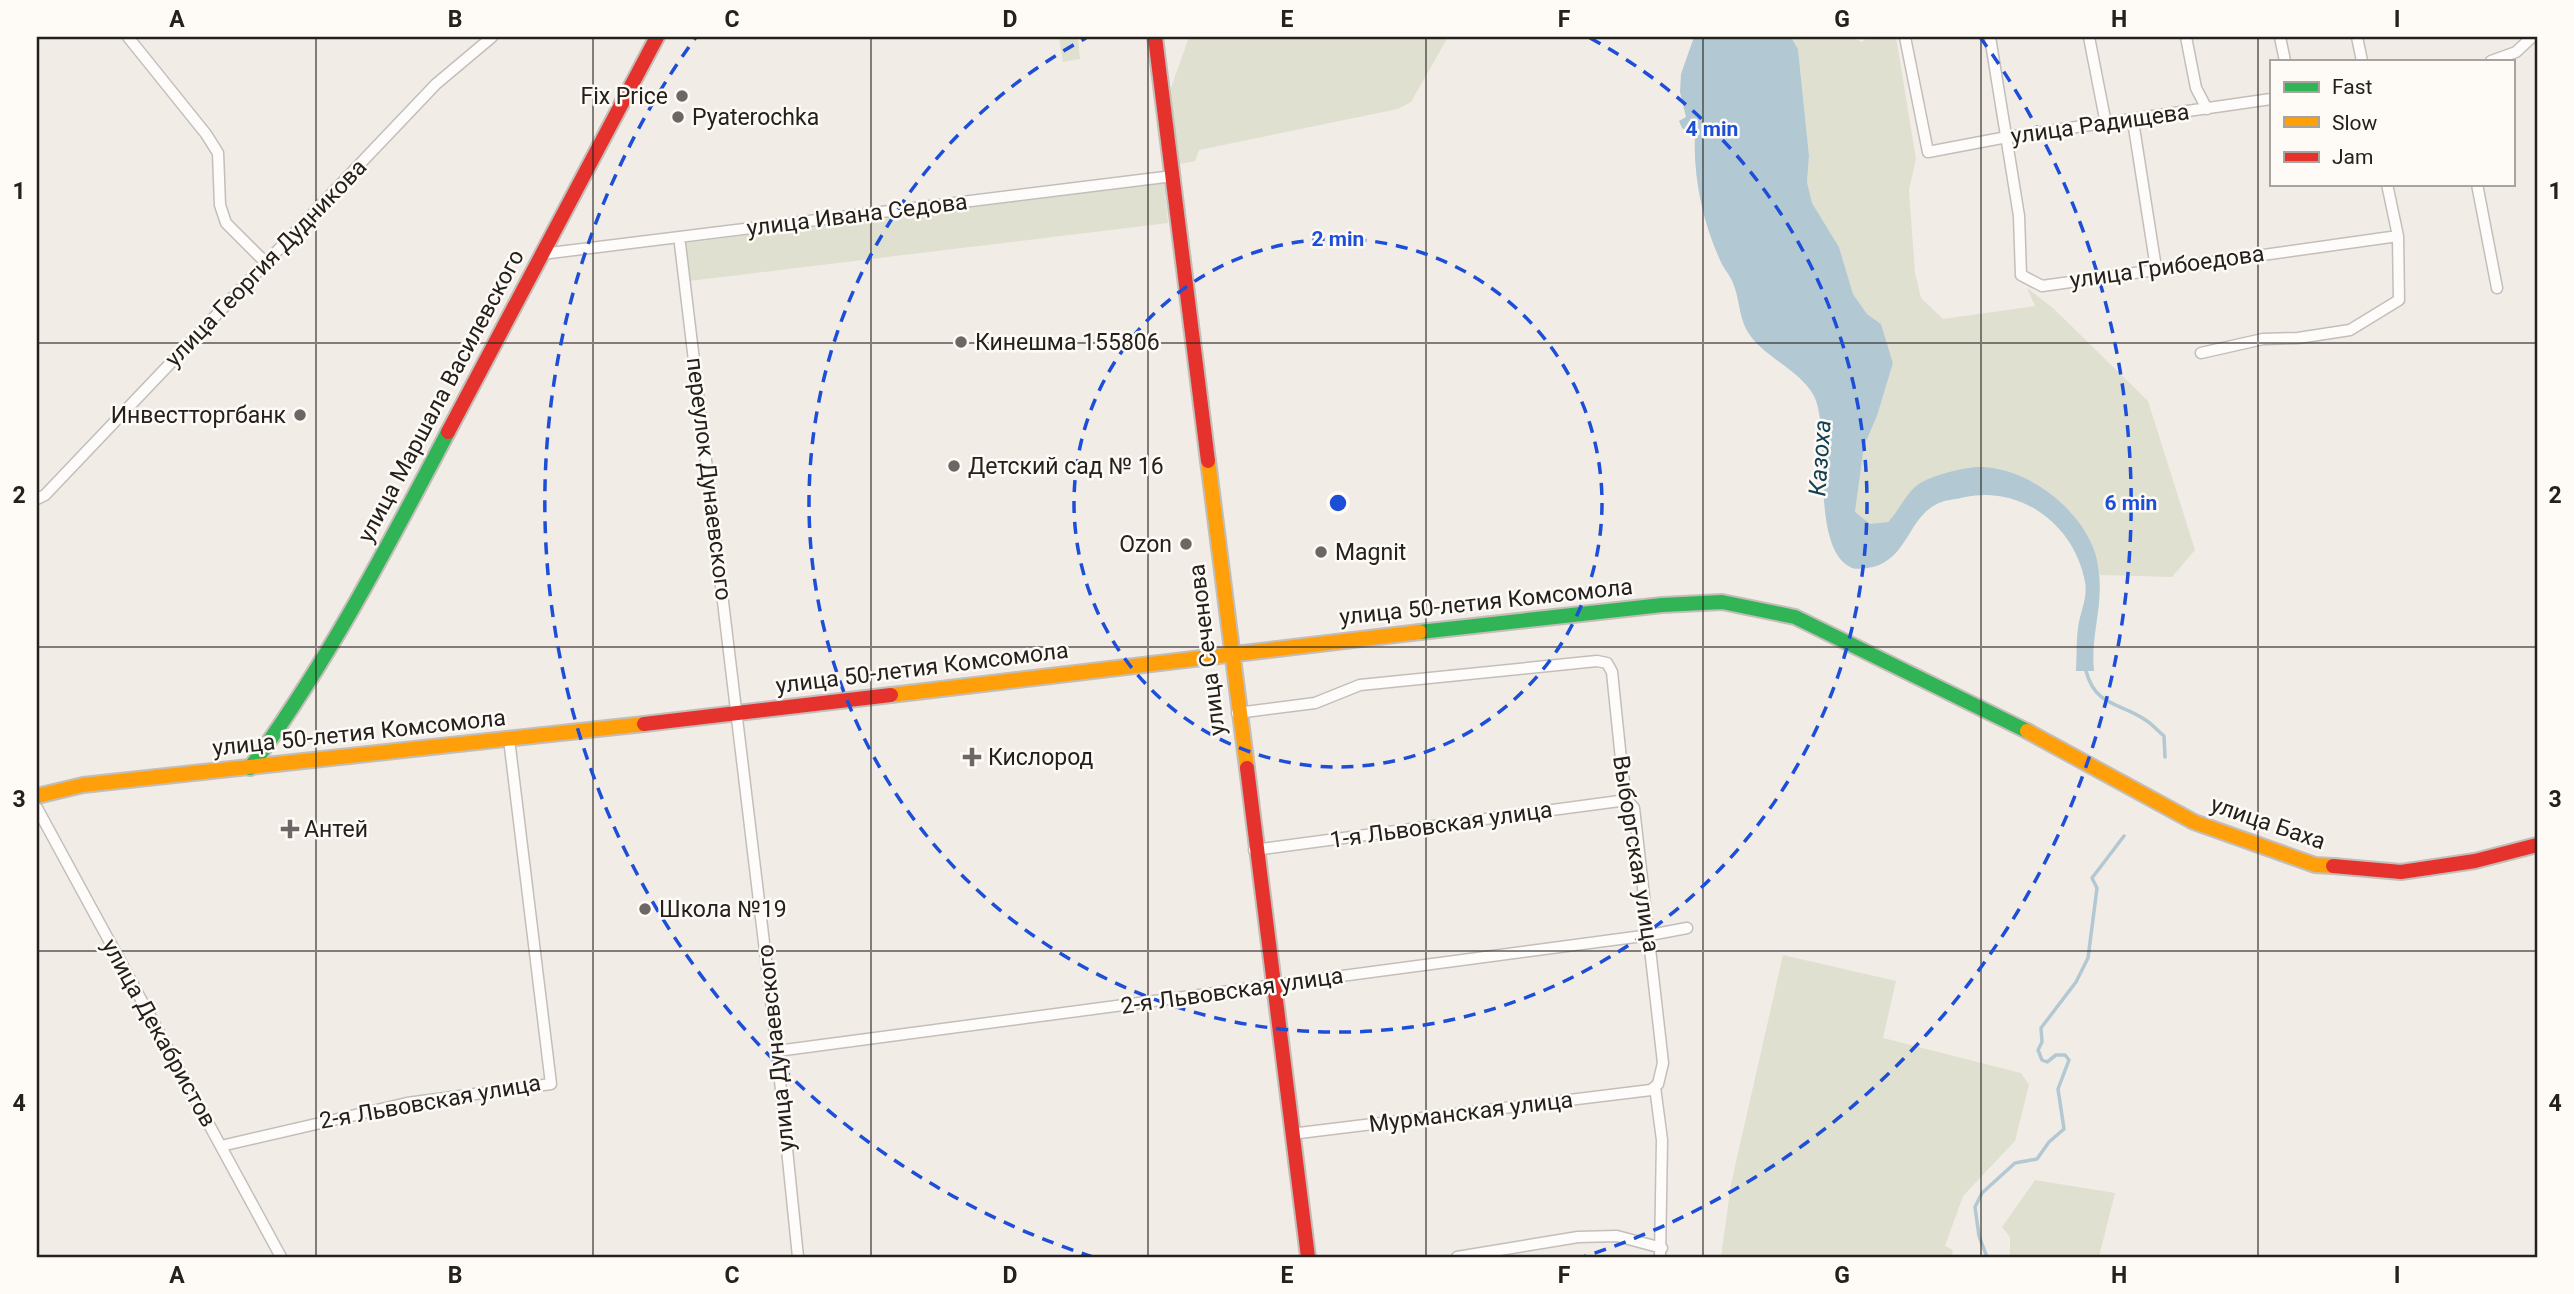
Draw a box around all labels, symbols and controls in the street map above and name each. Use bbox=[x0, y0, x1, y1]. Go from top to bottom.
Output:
text: A bbox=[169, 6, 185, 33]
text: B bbox=[448, 6, 462, 33]
text: C bbox=[724, 6, 740, 33]
text: D bbox=[1003, 6, 1017, 33]
text: E bbox=[1281, 6, 1294, 33]
text: F bbox=[1558, 6, 1571, 33]
text: G bbox=[1834, 6, 1850, 33]
text: H bbox=[2111, 6, 2127, 33]
text: I bbox=[2394, 6, 2400, 33]
legend bbox=[2270, 60, 2514, 186]
text: Fast bbox=[2332, 75, 2373, 99]
place label: Fix Price bbox=[580, 83, 668, 110]
marker: Fix Price bbox=[674, 88, 690, 104]
street label: улица Радищева bbox=[2009, 98, 2191, 150]
place label: Pyaterochka bbox=[692, 104, 819, 131]
marker: Pyaterochka bbox=[670, 109, 686, 125]
text: Slow bbox=[2332, 111, 2378, 135]
text: 4 min bbox=[1686, 117, 1738, 141]
text: Jam bbox=[2332, 145, 2373, 169]
street label: улица Георгия Дудникова bbox=[160, 154, 372, 372]
text: 1 bbox=[12, 178, 26, 205]
text: 1 bbox=[2548, 178, 2562, 205]
street label: улица Ивана Седова bbox=[745, 188, 969, 242]
text: 2 min bbox=[1312, 227, 1364, 251]
street label: улица Грибоедова bbox=[2068, 240, 2266, 294]
street label: улица Маршала Василевского bbox=[352, 245, 530, 547]
place label: Кинешма 155806 bbox=[975, 329, 1160, 356]
marker: Кинешма 155806 bbox=[953, 334, 969, 350]
street label: переулок Дунаевского bbox=[681, 356, 737, 602]
place label: Инвестторгбанк bbox=[111, 402, 287, 429]
marker: Инвестторгбанк bbox=[292, 407, 308, 423]
water label: Казоха bbox=[1803, 419, 1837, 497]
place label: Детский сад № 16 bbox=[968, 453, 1164, 480]
marker: Детский сад № 16 bbox=[946, 458, 962, 474]
text: 2 bbox=[12, 482, 26, 509]
text: 2 bbox=[2548, 482, 2562, 509]
centre of rings bbox=[1326, 491, 1350, 515]
text: 6 min bbox=[2105, 491, 2157, 515]
place label: Ozon bbox=[1119, 531, 1172, 558]
marker: Ozon bbox=[1178, 536, 1194, 552]
place label: Magnit bbox=[1335, 539, 1406, 566]
marker: Magnit bbox=[1313, 544, 1329, 560]
street label: улица Сеченова bbox=[1183, 563, 1231, 737]
street label: улица 50-летия Комсомола bbox=[1338, 573, 1634, 631]
street label: улица 50-летия Комсомола bbox=[774, 637, 1070, 699]
street label: улица 50-летия Комсомола bbox=[211, 704, 507, 762]
place label: Кислород bbox=[988, 744, 1093, 771]
marker: Кислород bbox=[962, 747, 982, 767]
street label: Выборгская улица bbox=[1607, 754, 1665, 954]
text: 3 bbox=[12, 786, 26, 813]
text: 3 bbox=[2548, 786, 2562, 813]
street label: улица Баха bbox=[2207, 791, 2329, 855]
street label: 1-я Львовская улица bbox=[1328, 796, 1554, 854]
place label: Антей bbox=[304, 816, 368, 843]
marker: Антей bbox=[282, 821, 298, 837]
place label: Школа №19 bbox=[659, 896, 787, 923]
marker: Школа №19 bbox=[637, 901, 653, 917]
street label: улица Декабристов bbox=[96, 934, 222, 1132]
street label: улица Дунаевского bbox=[752, 943, 800, 1153]
street label: 2-я Львовская улица bbox=[1119, 962, 1345, 1020]
street label: 2-я Львовская улица bbox=[317, 1069, 543, 1135]
street label: Мурманская улица bbox=[1368, 1086, 1574, 1138]
text: 4 bbox=[12, 1090, 26, 1117]
text: 4 bbox=[2548, 1090, 2562, 1117]
text: A bbox=[169, 1262, 185, 1289]
text: B bbox=[448, 1262, 462, 1289]
text: C bbox=[724, 1262, 740, 1289]
text: D bbox=[1003, 1262, 1017, 1289]
text: E bbox=[1281, 1262, 1294, 1289]
text: F bbox=[1558, 1262, 1571, 1289]
text: G bbox=[1834, 1262, 1850, 1289]
text: H bbox=[2111, 1262, 2127, 1289]
text: I bbox=[2394, 1262, 2400, 1289]

